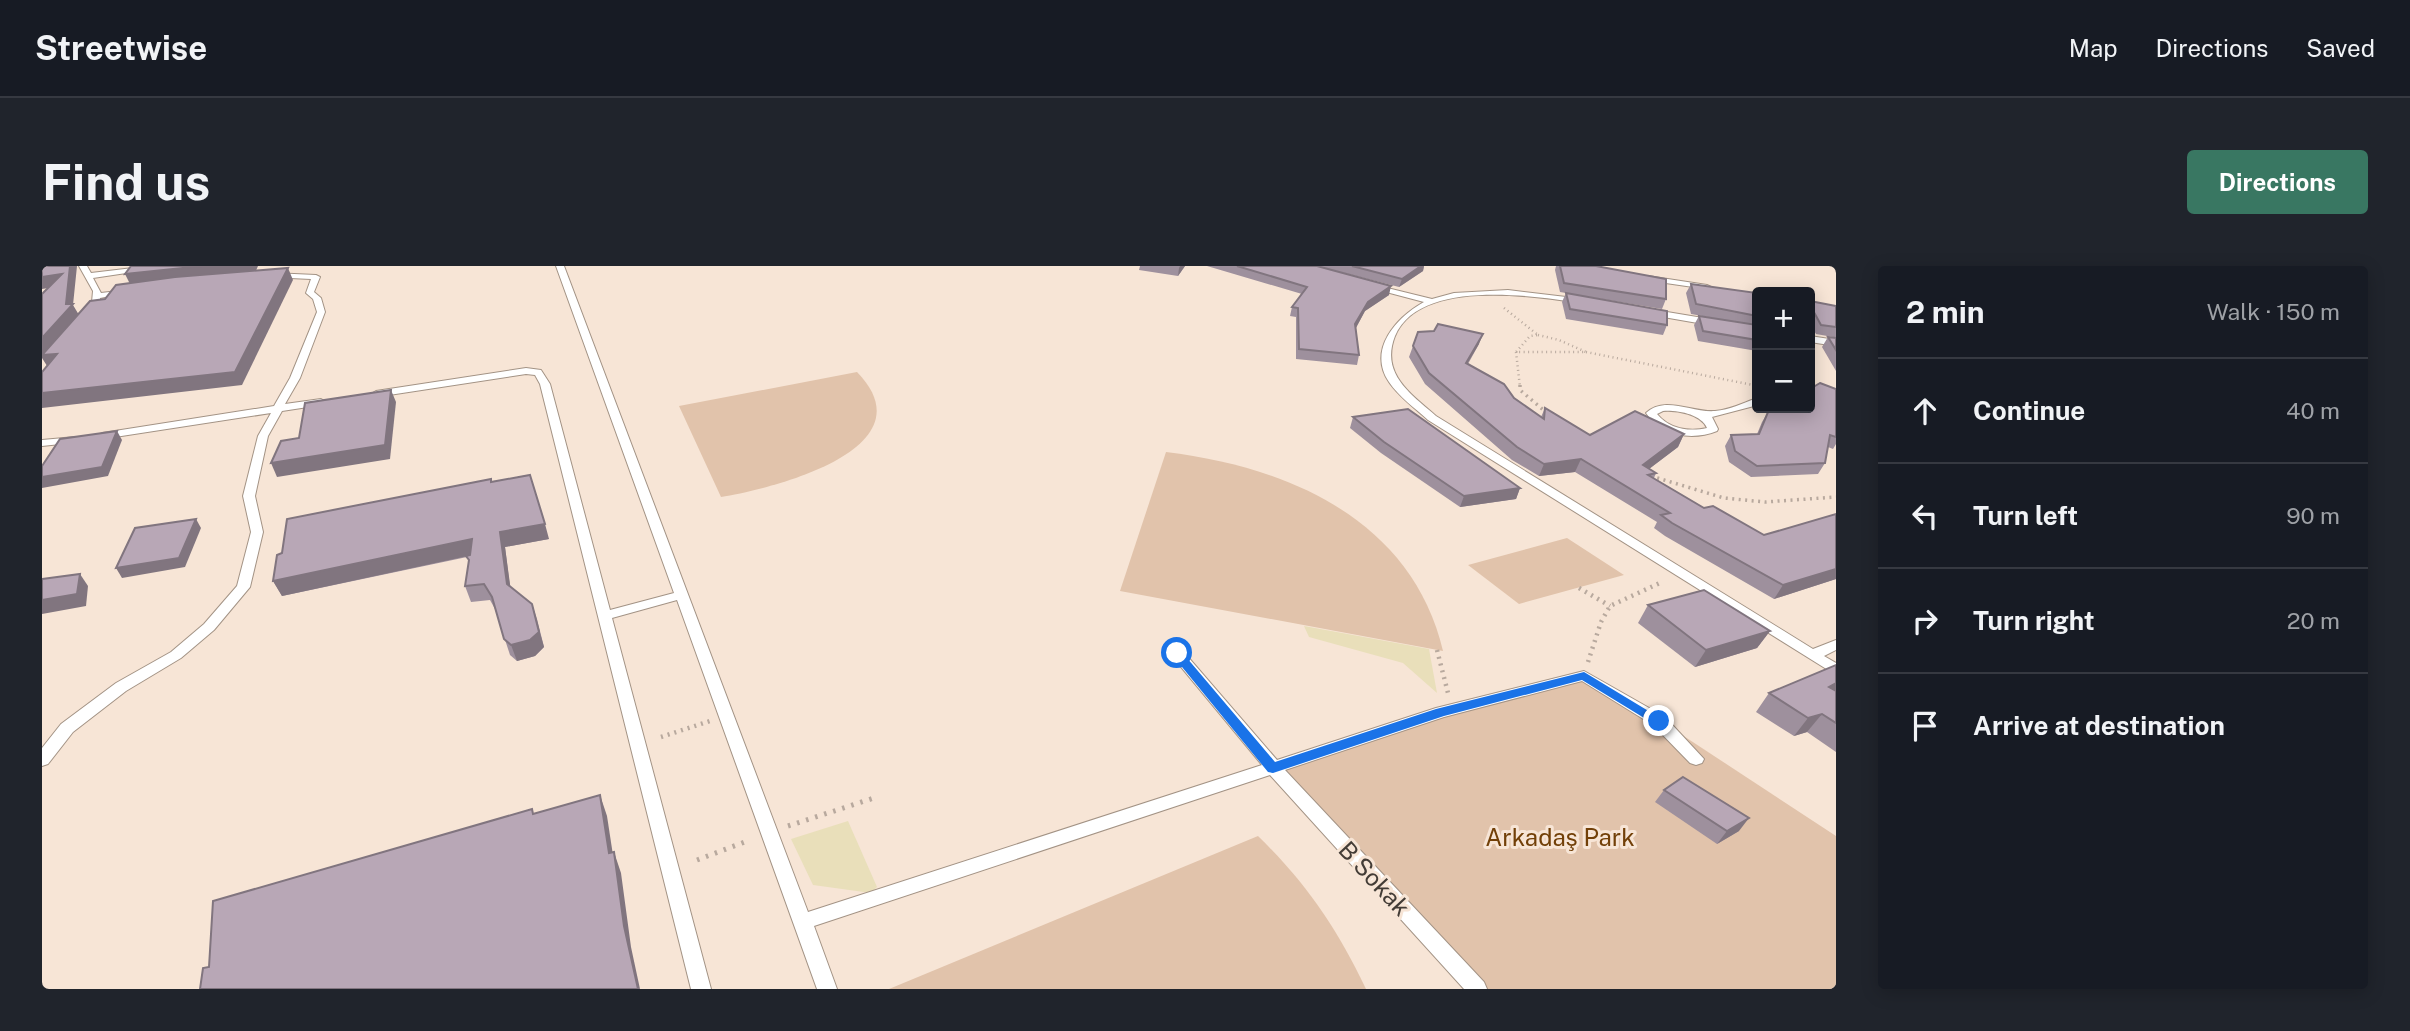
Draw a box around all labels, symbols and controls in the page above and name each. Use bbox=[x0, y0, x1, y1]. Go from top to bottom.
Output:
text: Streetwise bbox=[35, 29, 207, 67]
text: Map bbox=[2069, 34, 2118, 62]
text: Directions bbox=[2156, 34, 2268, 62]
text: Saved bbox=[2306, 34, 2375, 62]
button: Directions bbox=[2187, 150, 2368, 214]
text: Find us bbox=[42, 153, 210, 211]
map controls bbox=[1752, 287, 1815, 413]
button: + bbox=[1752, 287, 1815, 350]
text: 2 min bbox=[1906, 294, 1985, 330]
text: Walk · 150 m bbox=[2207, 298, 2340, 325]
button: − bbox=[1752, 350, 1815, 413]
icon: ahead bbox=[1906, 392, 1944, 430]
text: Continue bbox=[1973, 395, 2085, 426]
text: 40 m bbox=[2286, 397, 2340, 424]
icon: left bbox=[1906, 497, 1944, 535]
text: Turn left bbox=[1973, 500, 2078, 531]
text: 90 m bbox=[2286, 502, 2340, 529]
icon: right bbox=[1906, 602, 1944, 640]
text: Turn right bbox=[1973, 605, 2095, 636]
text: 20 m bbox=[2287, 607, 2340, 634]
route start bbox=[1161, 637, 1192, 668]
route end bbox=[1643, 705, 1674, 736]
icon: arrive bbox=[1906, 707, 1944, 745]
text: Arrive at destination bbox=[1973, 710, 2225, 741]
park label: Arkadaş Park bbox=[1485, 823, 1635, 851]
street label: B Sokak bbox=[1333, 835, 1416, 921]

